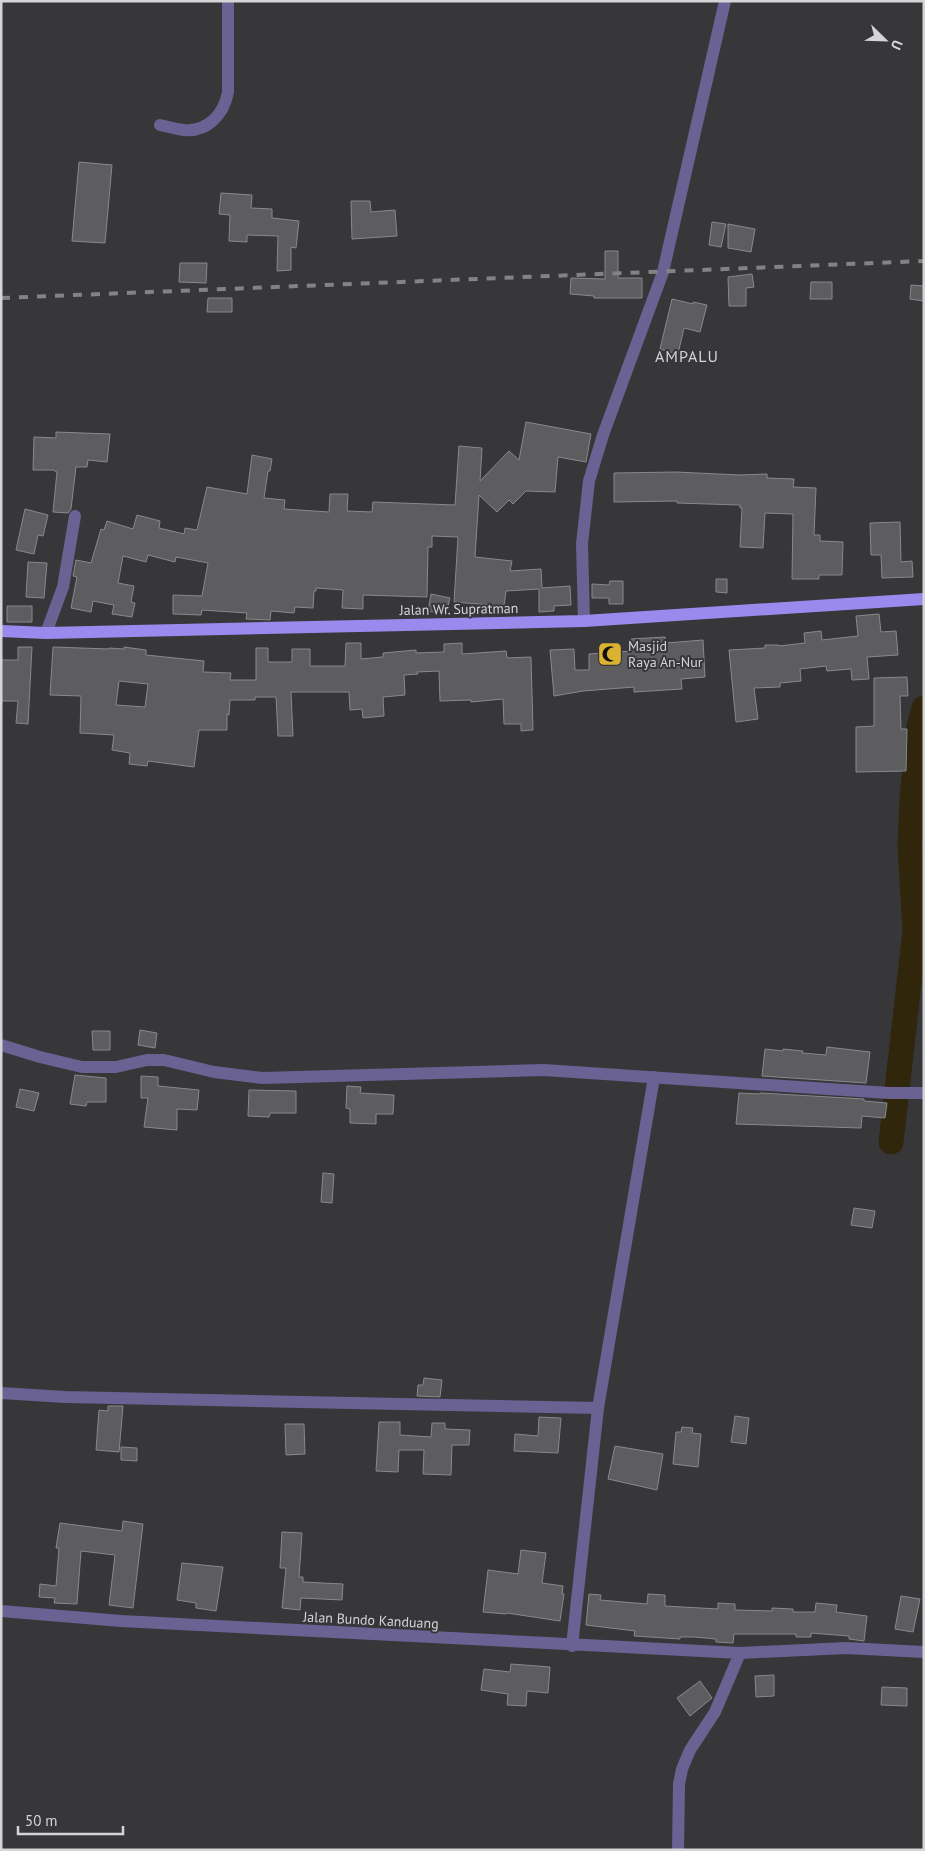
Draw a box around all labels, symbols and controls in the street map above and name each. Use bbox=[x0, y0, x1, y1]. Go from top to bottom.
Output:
north arrow bbox=[860, 15, 910, 65]
text: U bbox=[887, 38, 907, 53]
district label: AMPALU bbox=[655, 346, 719, 366]
street label: Jalan Wr. Supratman bbox=[398, 599, 519, 619]
place label: Masjid Raya An-Nur bbox=[628, 637, 703, 671]
mosque icon: Masjid Raya An-Nur bbox=[597, 641, 623, 667]
street label: Jalan Bundo Kanduang bbox=[302, 1607, 439, 1633]
scale bar bbox=[18, 1804, 122, 1836]
text: 50 m bbox=[25, 1811, 58, 1830]

